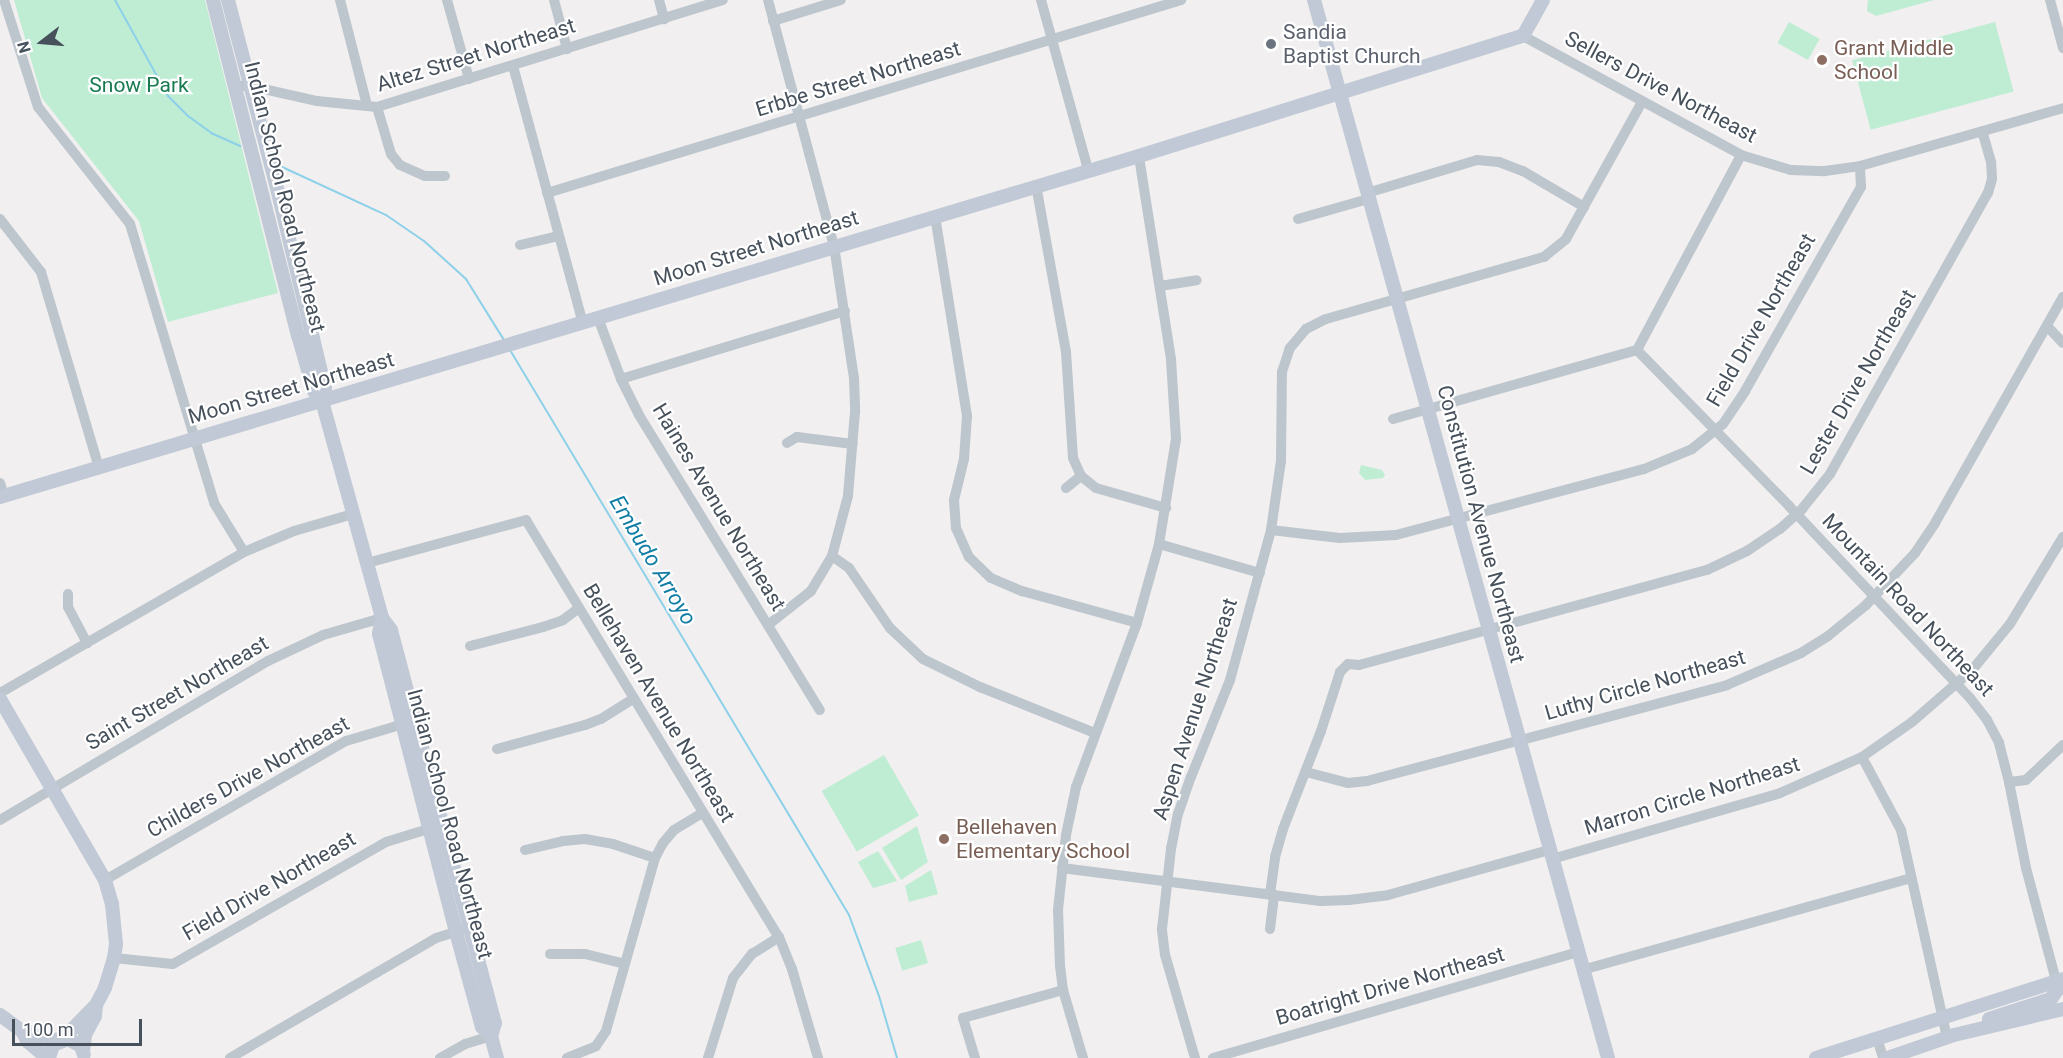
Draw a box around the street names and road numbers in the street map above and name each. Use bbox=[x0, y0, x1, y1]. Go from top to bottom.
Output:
street label: Altez Street Northeast bbox=[374, 13, 578, 97]
street label: Sellers Drive Northeast bbox=[1561, 26, 1761, 148]
street label: Erbbe Street Northeast bbox=[753, 36, 963, 122]
street label: Indian School Road Northeast bbox=[239, 59, 331, 335]
street label: Moon Street Northeast bbox=[650, 205, 862, 291]
street label: Field Drive Northeast bbox=[1701, 229, 1821, 411]
street label: Lester Drive Northeast bbox=[1795, 285, 1921, 479]
street label: Moon Street Northeast bbox=[185, 347, 397, 429]
street label: Constitution Avenue Northeast bbox=[1432, 382, 1530, 666]
street label: Haines Avenue Northeast bbox=[647, 399, 791, 615]
street label: Mountain Road Northeast bbox=[1817, 509, 1999, 701]
street label: Bellehaven Avenue Northeast bbox=[578, 579, 740, 827]
street label: Aspen Avenue Northeast bbox=[1147, 595, 1243, 823]
street label: Saint Street Northeast bbox=[81, 630, 273, 756]
street label: Luthy Circle Northeast bbox=[1542, 644, 1748, 726]
street label: Indian School Road Northeast bbox=[402, 686, 498, 962]
street label: Childers Drive Northeast bbox=[143, 711, 353, 843]
street label: Marron Circle Northeast bbox=[1581, 751, 1803, 841]
street label: Field Drive Northeast bbox=[178, 826, 360, 946]
street label: Boatright Drive Northeast bbox=[1273, 941, 1507, 1031]

